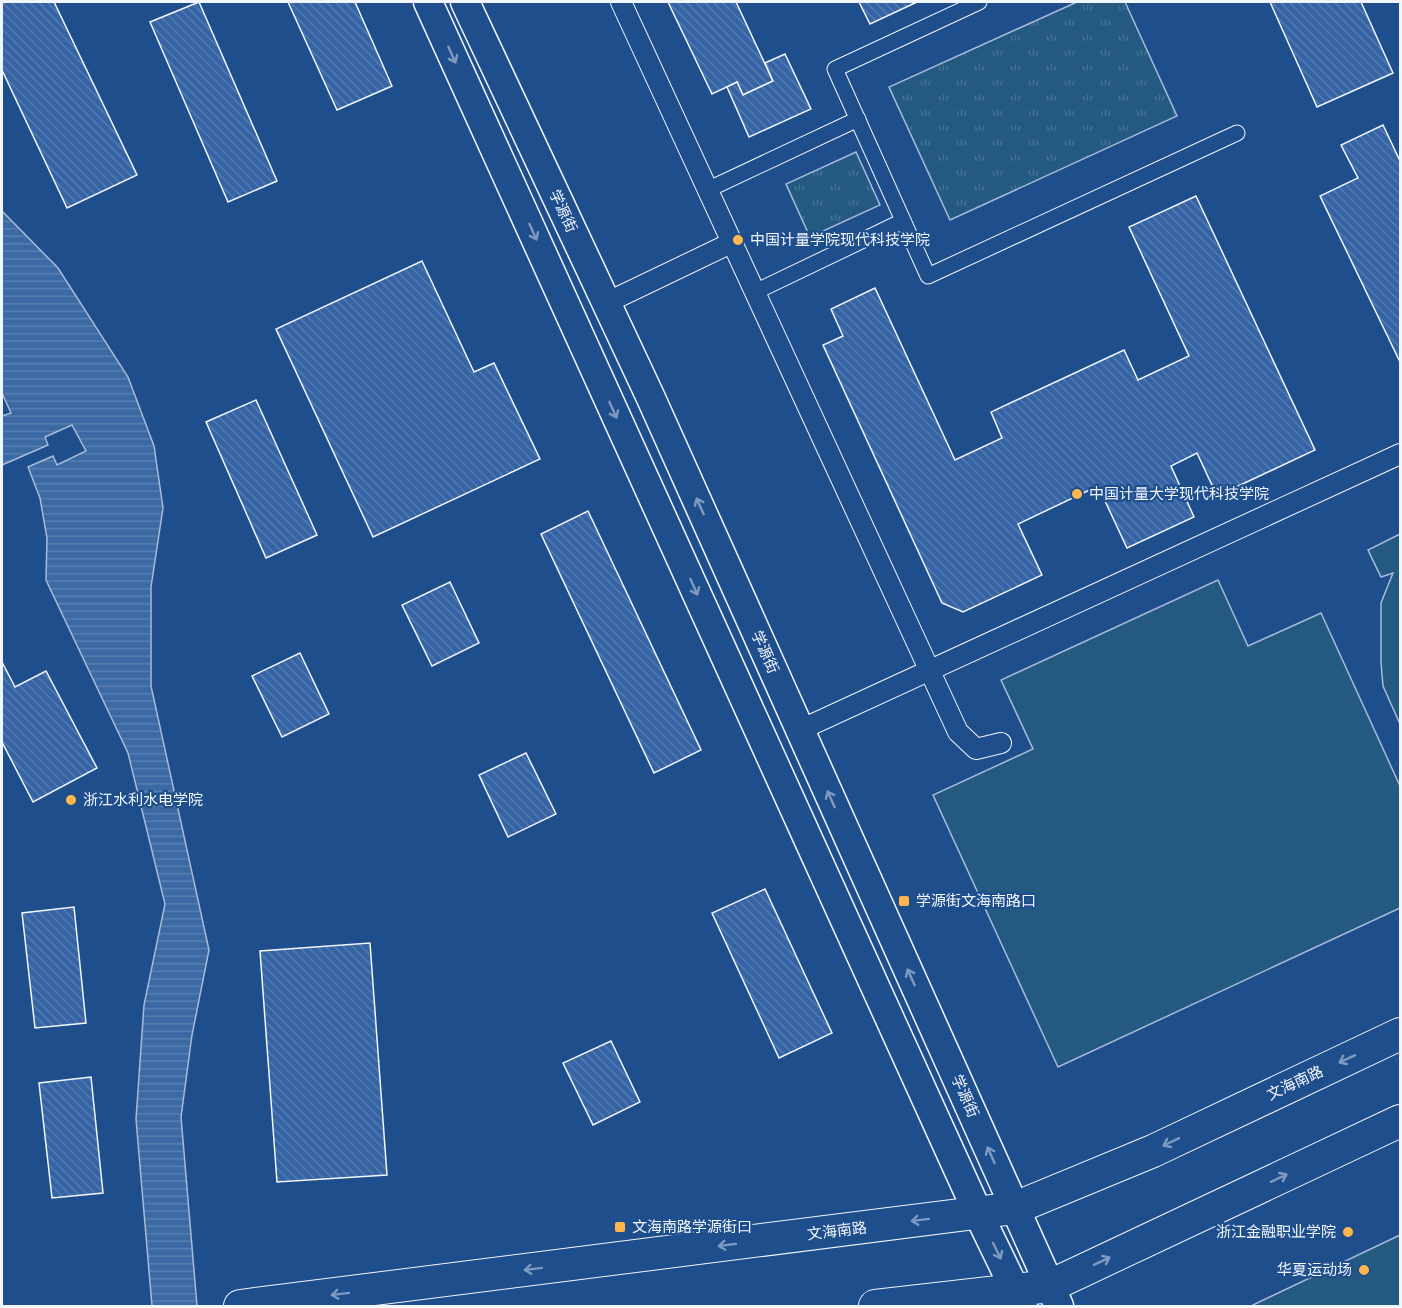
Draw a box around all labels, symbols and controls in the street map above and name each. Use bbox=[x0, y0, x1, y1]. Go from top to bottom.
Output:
one-way arrow bbox=[447, 45, 458, 63]
street label: 学源街 bbox=[545, 187, 581, 235]
one-way arrow bbox=[527, 223, 539, 241]
place label: 中国计量学院现代科技学院 bbox=[750, 231, 930, 249]
marker: 中国计量学院现代科技学院 bbox=[731, 233, 745, 247]
one-way arrow bbox=[608, 400, 620, 418]
place label: 中国计量大学现代科技学院 bbox=[1089, 485, 1269, 503]
marker: 中国计量大学现代科技学院 bbox=[1070, 487, 1084, 501]
one-way arrow bbox=[693, 498, 705, 516]
one-way arrow bbox=[689, 578, 700, 596]
street label: 学源街 bbox=[748, 628, 782, 676]
one-way arrow bbox=[825, 790, 837, 808]
place label: 浙江水利水电学院 bbox=[83, 791, 203, 809]
marker: 浙江水利水电学院 bbox=[64, 793, 78, 807]
place label: 学源街文海南路口 bbox=[916, 892, 1036, 910]
marker: 学源街文海南路口 bbox=[897, 894, 911, 908]
one-way arrow bbox=[905, 968, 917, 986]
one-way arrow bbox=[1339, 1053, 1357, 1065]
street label: 文海南路 bbox=[1264, 1062, 1326, 1104]
street label: 学源街 bbox=[948, 1072, 982, 1120]
one-way arrow bbox=[1163, 1137, 1181, 1149]
one-way arrow bbox=[985, 1146, 996, 1164]
one-way arrow bbox=[1269, 1172, 1287, 1184]
one-way arrow bbox=[911, 1215, 930, 1226]
place label: 文海南路学源街口 bbox=[632, 1218, 752, 1236]
street label: 文海南路 bbox=[806, 1218, 868, 1244]
marker: 文海南路学源街口 bbox=[613, 1220, 627, 1234]
place label: 浙江金融职业学院 bbox=[1216, 1223, 1336, 1241]
marker: 浙江金融职业学院 bbox=[1341, 1225, 1355, 1239]
one-way arrow bbox=[717, 1240, 737, 1251]
one-way arrow bbox=[991, 1242, 1003, 1260]
one-way arrow bbox=[1093, 1255, 1111, 1267]
place label: 华夏运动场 bbox=[1277, 1261, 1352, 1279]
marker: 华夏运动场 bbox=[1357, 1263, 1371, 1277]
one-way arrow bbox=[524, 1264, 544, 1275]
one-way arrow bbox=[330, 1289, 350, 1300]

